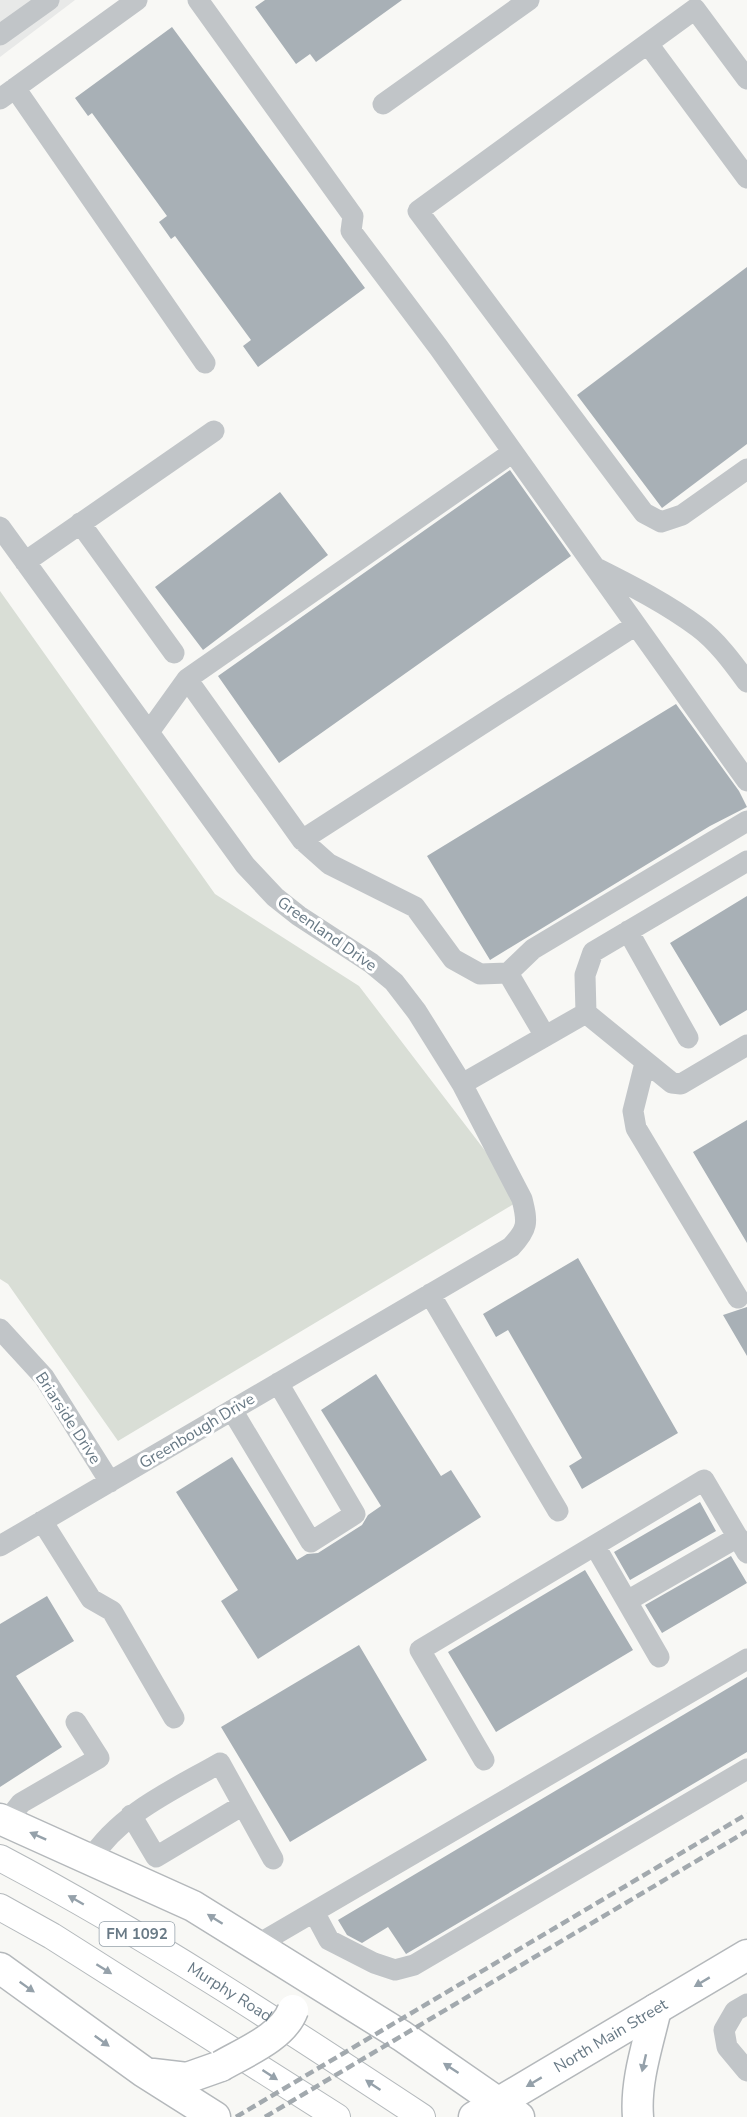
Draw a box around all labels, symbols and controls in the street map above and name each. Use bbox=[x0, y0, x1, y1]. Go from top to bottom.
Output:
street label: Greenland Drive bbox=[273, 891, 381, 977]
street label: Briarside Drive bbox=[30, 1368, 106, 1468]
street label: Greenbough Drive bbox=[135, 1388, 259, 1474]
one-way arrow bbox=[30, 1832, 47, 1841]
one-way arrow bbox=[68, 1894, 84, 1905]
one-way arrow bbox=[207, 1914, 223, 1925]
road number: FM 1092 bbox=[100, 1922, 174, 1946]
street label: Murphy Road bbox=[183, 1957, 276, 2027]
one-way arrow bbox=[96, 1963, 112, 1975]
one-way arrow bbox=[693, 1977, 710, 1987]
one-way arrow bbox=[19, 1981, 35, 1993]
street label: North Main Street bbox=[550, 1993, 672, 2078]
one-way arrow bbox=[93, 2035, 109, 2047]
one-way arrow bbox=[638, 2053, 648, 2072]
one-way arrow bbox=[443, 2062, 459, 2073]
one-way arrow bbox=[262, 2069, 278, 2080]
one-way arrow bbox=[526, 2076, 542, 2087]
one-way arrow bbox=[365, 2079, 381, 2090]

